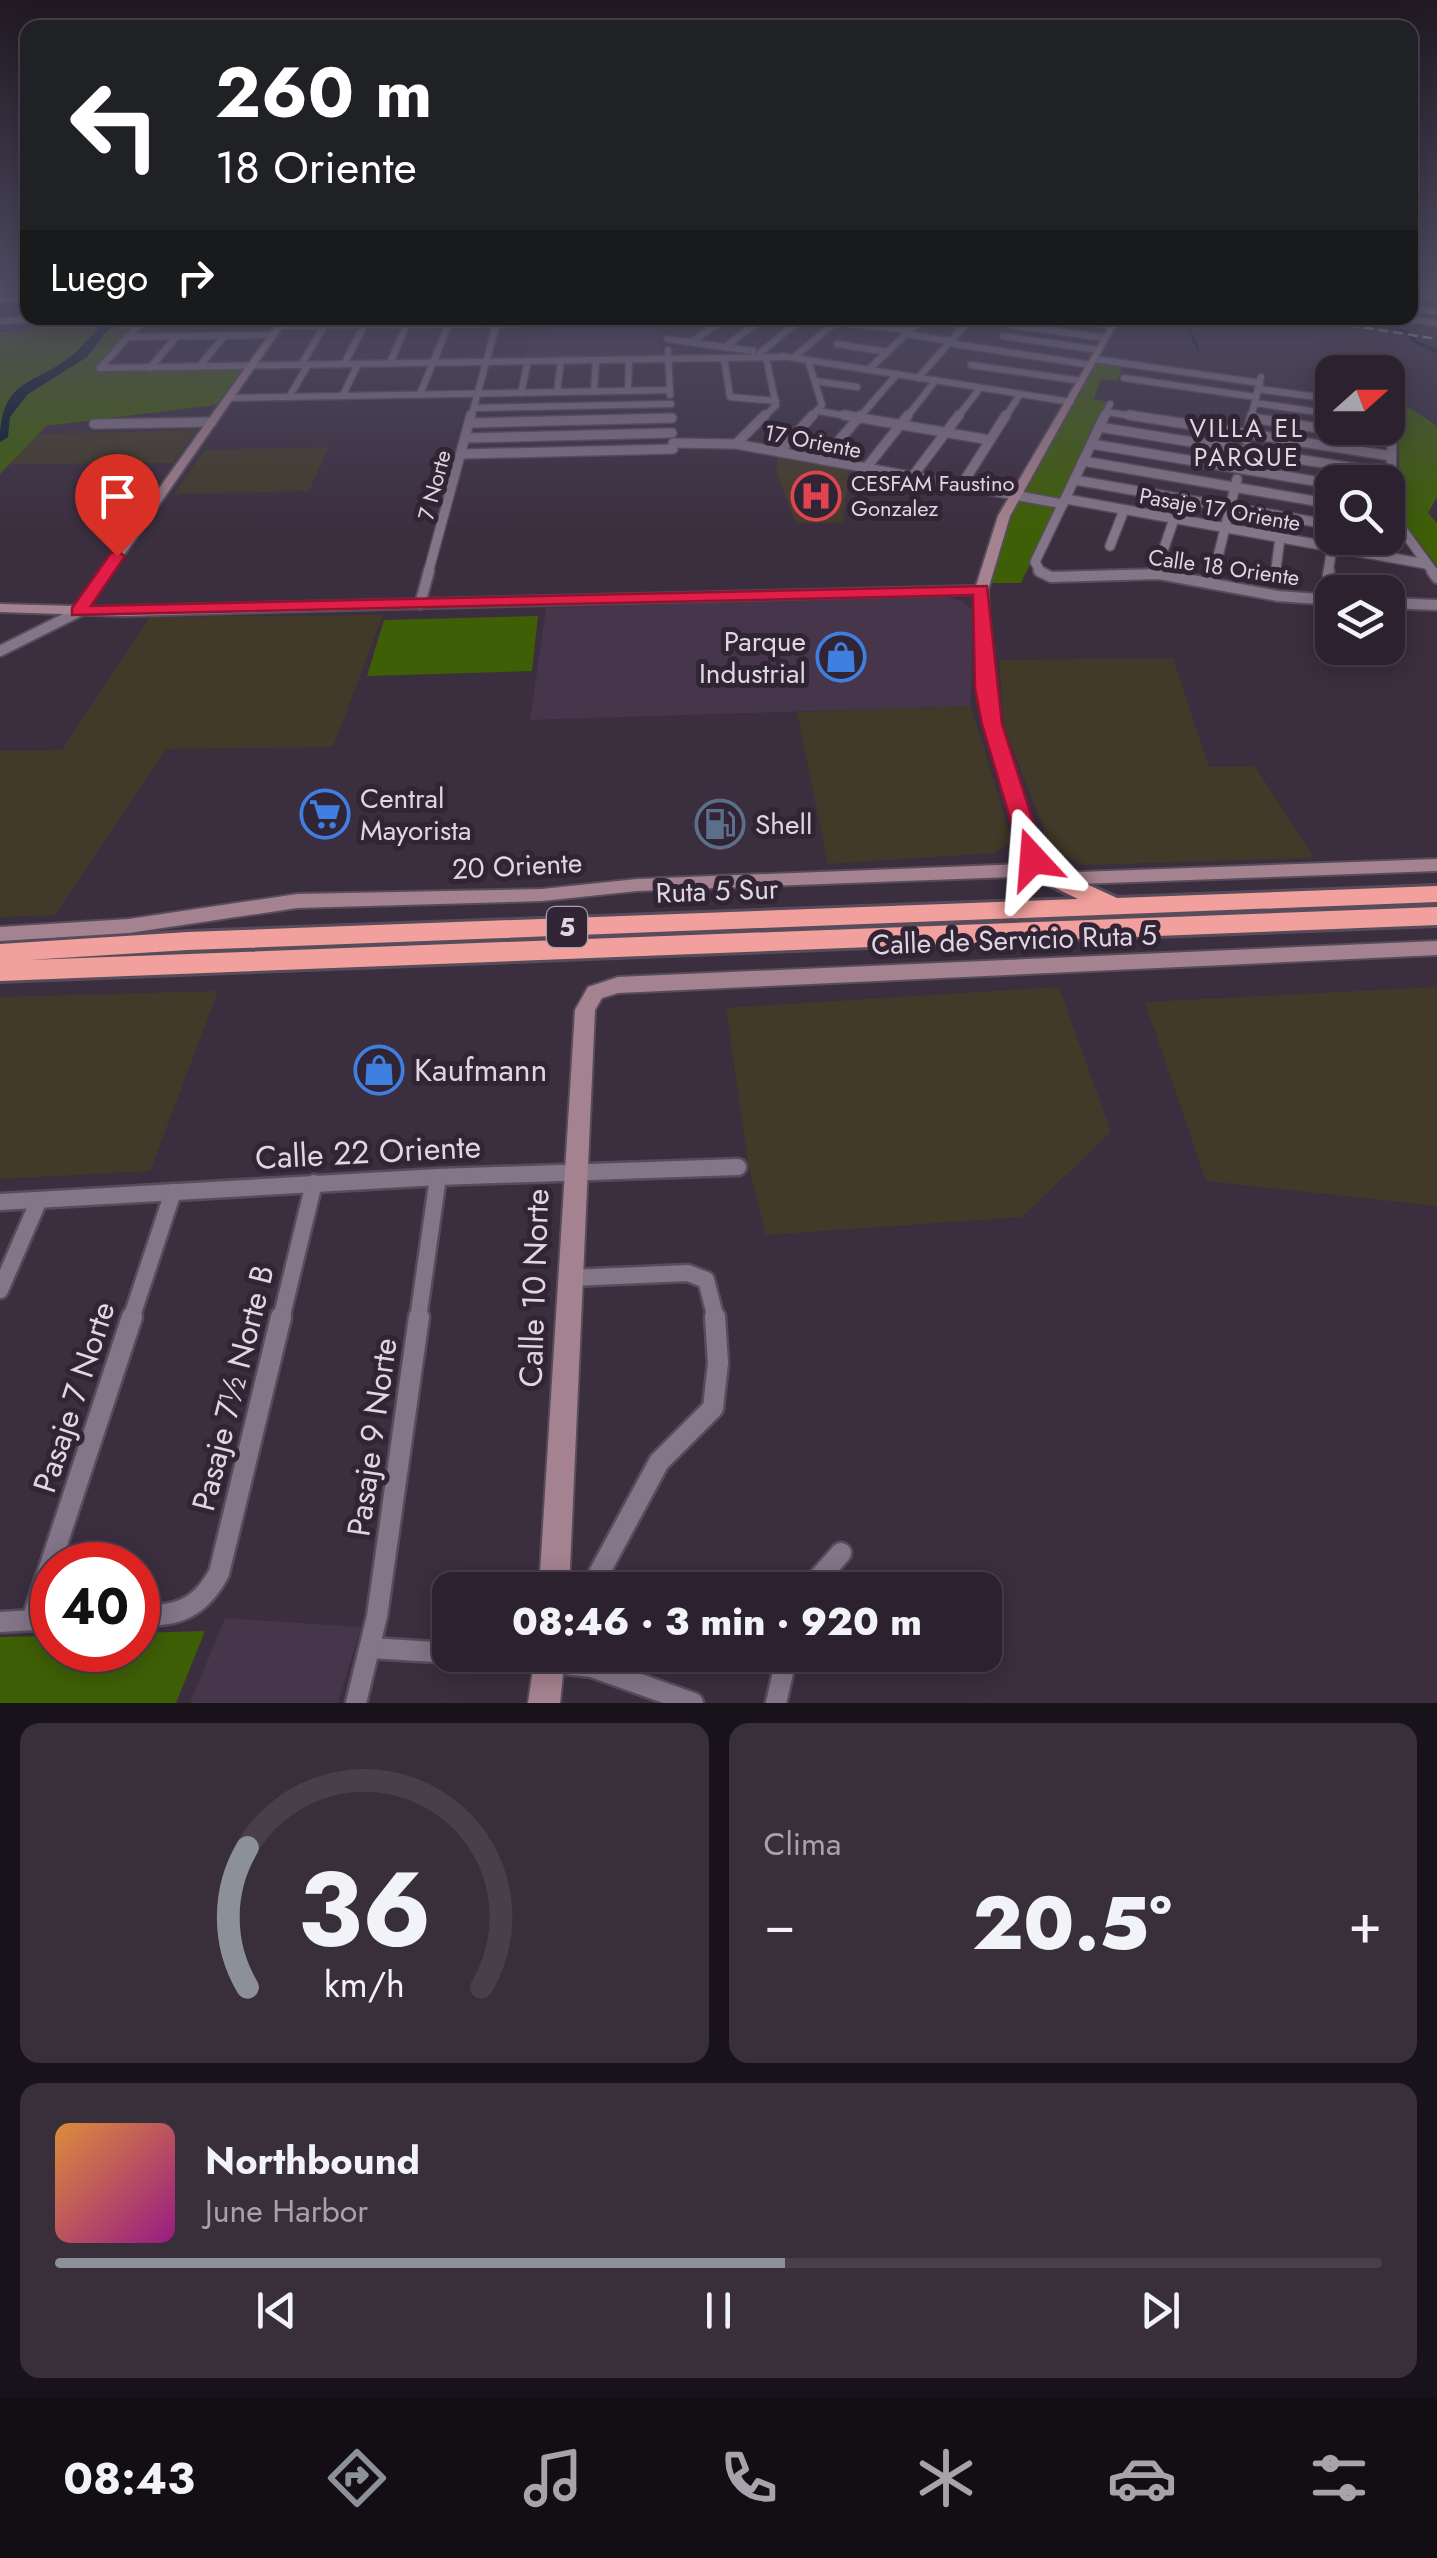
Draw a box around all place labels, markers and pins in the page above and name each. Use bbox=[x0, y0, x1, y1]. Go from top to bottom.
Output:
pin bbox=[75, 454, 160, 557]
place label: CESFAM Faustino Gonzalez bbox=[851, 467, 1015, 524]
hospital icon: CESFAM Faustino Gonzalez bbox=[790, 470, 842, 522]
place label: Parque Industrial bbox=[699, 621, 806, 694]
shop icon: Parque Industrial bbox=[815, 631, 867, 683]
place label: Central Mayorista bbox=[360, 778, 472, 851]
supermarket icon: Central Mayorista bbox=[299, 788, 351, 840]
fuel station icon: Shell bbox=[694, 798, 746, 850]
place label: Shell bbox=[755, 804, 812, 845]
shop icon: Kaufmann bbox=[353, 1044, 405, 1096]
place label: Kaufmann bbox=[414, 1047, 547, 1093]

